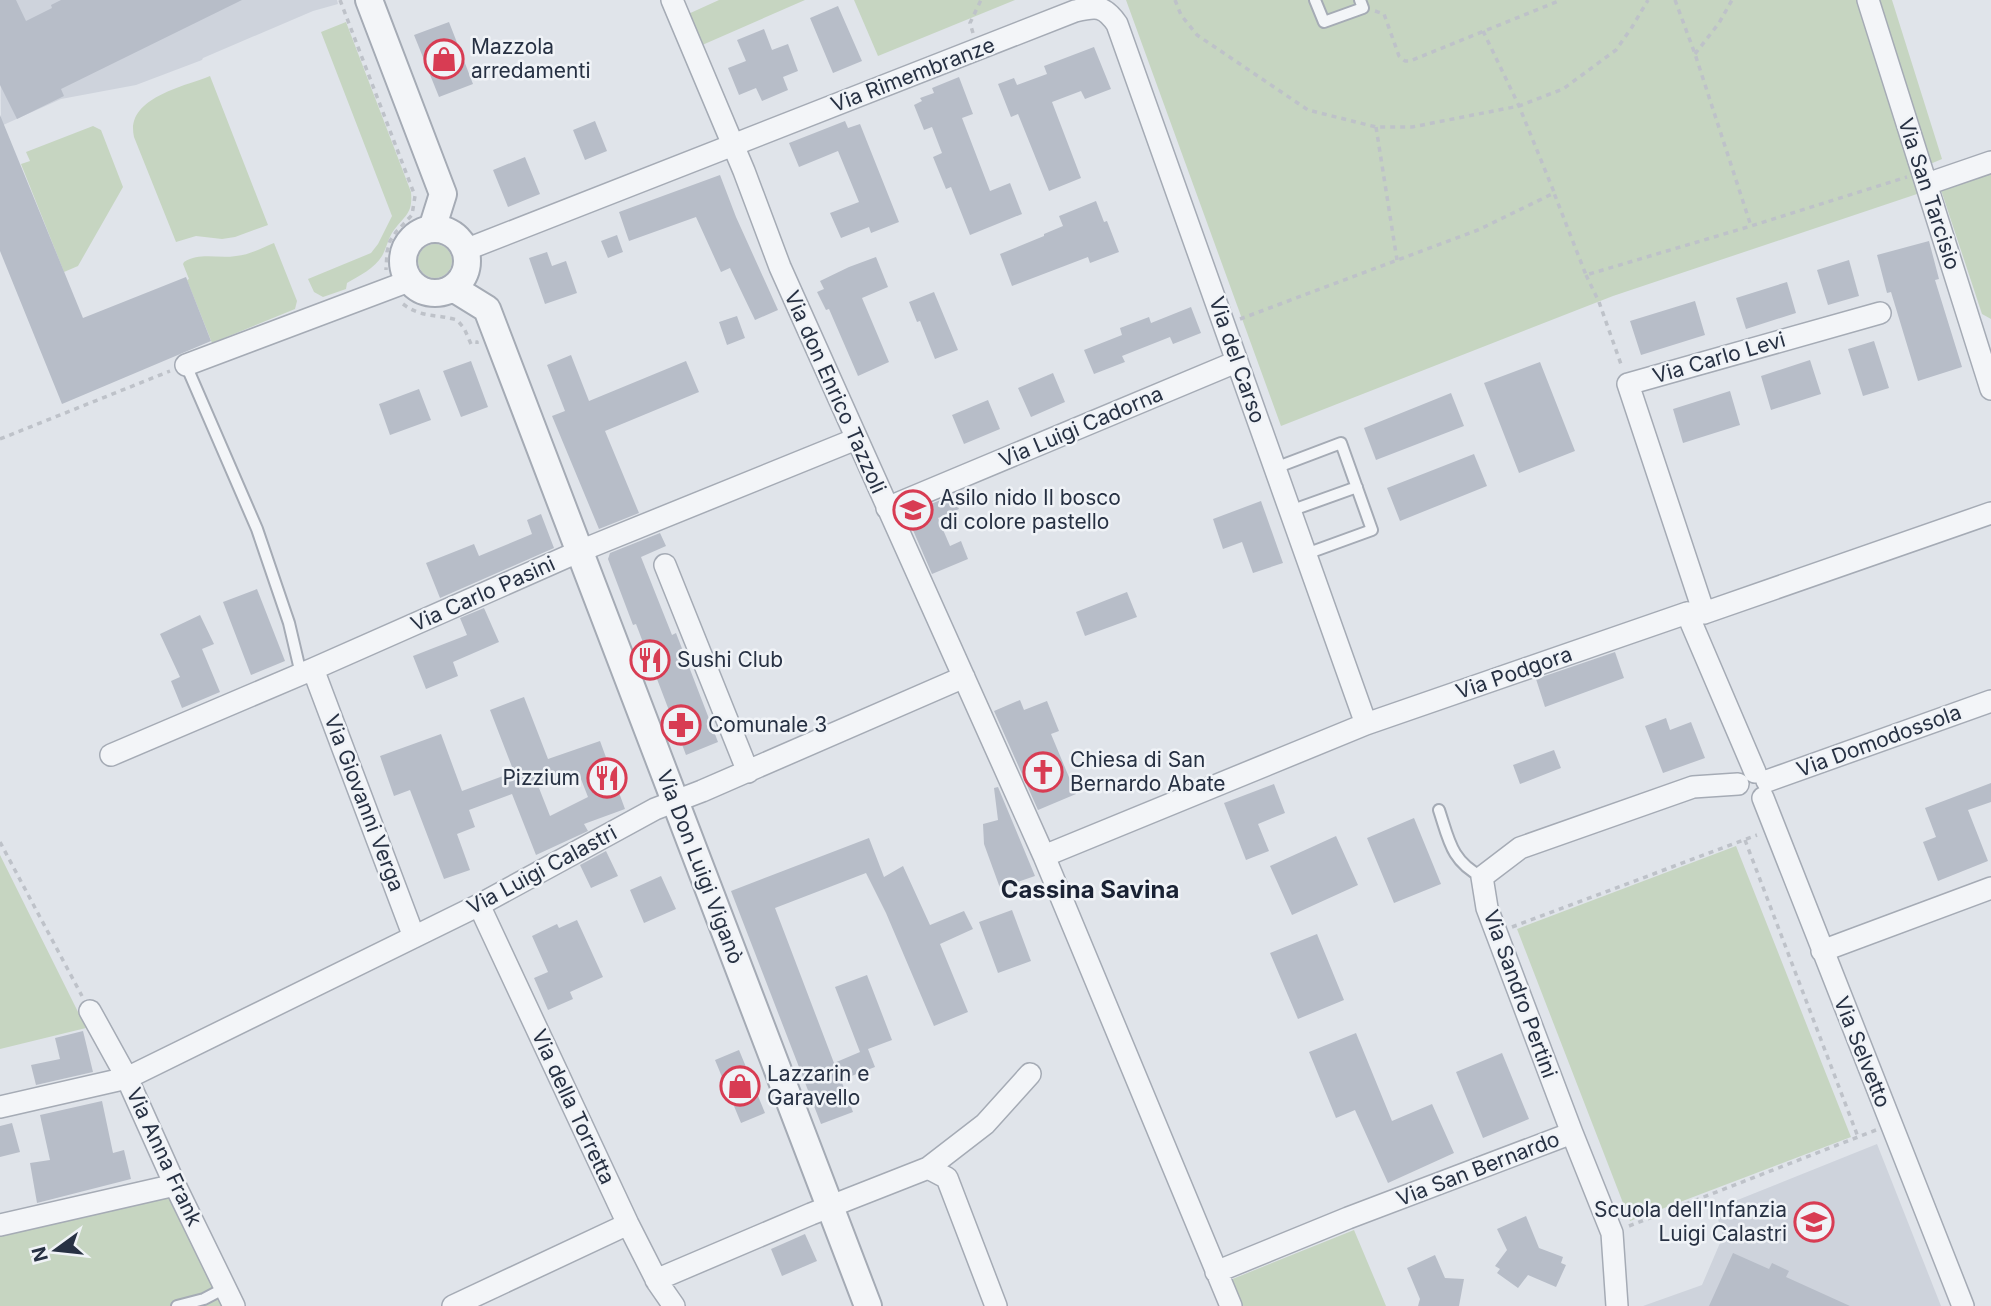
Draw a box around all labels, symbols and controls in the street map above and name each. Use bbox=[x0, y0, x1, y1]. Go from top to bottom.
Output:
street label: Via Rimembranze bbox=[827, 32, 998, 117]
place label: Mazzola arredamenti bbox=[471, 34, 590, 83]
shop icon: Mazzola arredamenti bbox=[423, 38, 465, 80]
street label: Via San Tarcisio bbox=[1893, 115, 1966, 273]
street label: Via don Enrico Tazzoli bbox=[779, 287, 891, 497]
street label: Via del Carso bbox=[1204, 293, 1271, 426]
street label: Via Carlo Levi bbox=[1650, 327, 1788, 388]
street label: Via Luigi Cadorna bbox=[995, 381, 1166, 472]
place label: Asilo nido Il bosco di colore pastello bbox=[940, 485, 1121, 534]
school or university icon: Asilo nido Il bosco di colore pastello bbox=[892, 489, 934, 531]
street label: Via Carlo Pasini bbox=[407, 551, 559, 637]
restaurant icon: Sushi Club bbox=[629, 639, 671, 681]
street label: Via Podgora bbox=[1452, 641, 1575, 704]
place label: Sushi Club bbox=[677, 647, 783, 672]
street label: Via Domodossola bbox=[1793, 699, 1964, 782]
pharmacy icon: Comunale 3 bbox=[660, 704, 702, 746]
street label: Via Giovanni Verga bbox=[319, 711, 410, 895]
place label: Comunale 3 bbox=[708, 712, 827, 737]
place label: Chiesa di San Bernardo Abate bbox=[1070, 747, 1226, 796]
church icon: Chiesa di San Bernardo Abate bbox=[1022, 751, 1064, 793]
restaurant icon: Pizzium bbox=[586, 757, 628, 799]
place label: Pizzium bbox=[502, 765, 580, 790]
street label: Via Don Luigi Viganò bbox=[652, 766, 749, 967]
street label: Via Luigi Calastri bbox=[463, 820, 621, 920]
district label: Cassina Savina bbox=[1001, 875, 1179, 904]
street label: Via Sandro Pertini bbox=[1478, 906, 1563, 1081]
street label: Via Selvetto bbox=[1829, 993, 1896, 1111]
street label: Via della Torretta bbox=[527, 1025, 620, 1188]
place label: Lazzarin e Garavello bbox=[767, 1061, 870, 1110]
shop icon: Lazzarin e Garavello bbox=[719, 1065, 761, 1107]
street label: Via Anna Frank bbox=[121, 1084, 208, 1230]
street label: Via San Bernardo bbox=[1393, 1126, 1563, 1211]
place label: Scuola dell'Infanzia Luigi Calastri bbox=[1594, 1197, 1787, 1246]
school or university icon: Scuola dell'Infanzia Luigi Calastri bbox=[1793, 1201, 1835, 1243]
north arrow bbox=[21, 1215, 91, 1285]
text: N bbox=[27, 1244, 53, 1264]

